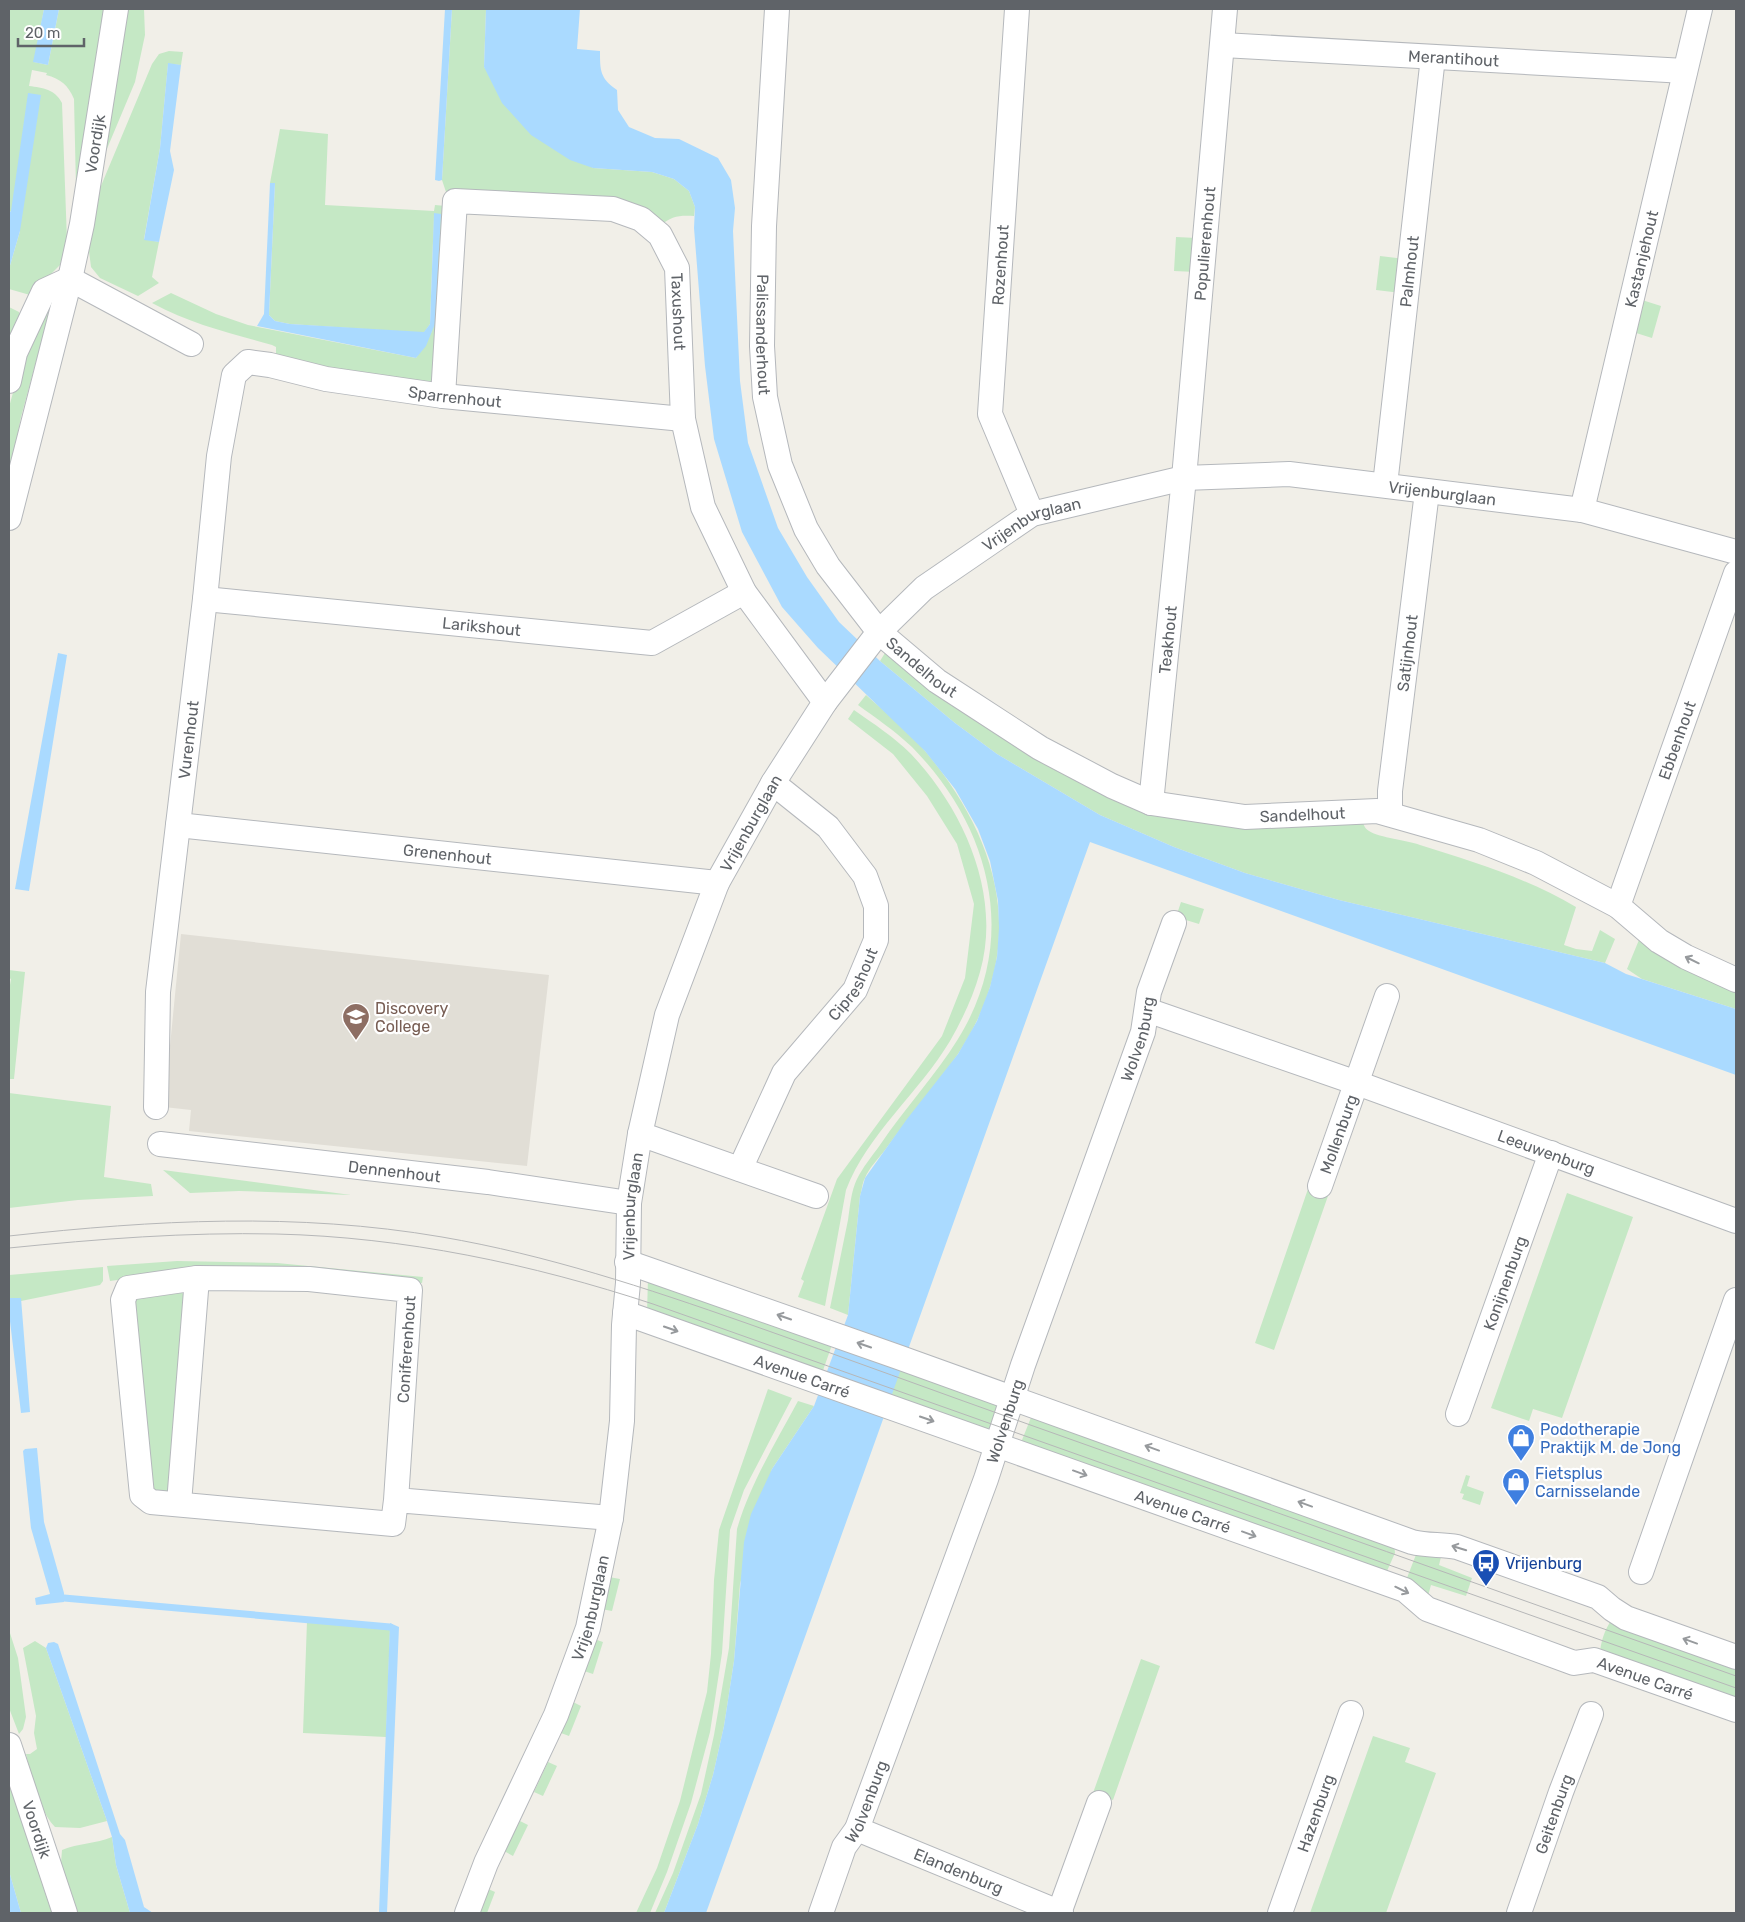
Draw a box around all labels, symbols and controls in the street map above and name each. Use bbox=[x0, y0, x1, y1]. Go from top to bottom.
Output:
scale bar bbox=[18, 15, 84, 47]
text: 20 m bbox=[25, 24, 60, 42]
street label: Merantihout bbox=[1408, 46, 1500, 71]
street label: Voordijk bbox=[81, 112, 109, 175]
street label: Populierenhout bbox=[1191, 186, 1219, 302]
street label: Kastanjehout bbox=[1621, 209, 1662, 309]
street label: Rozenhout bbox=[988, 224, 1013, 306]
street label: Palmhout bbox=[1396, 235, 1423, 308]
street label: Taxushout bbox=[667, 272, 689, 351]
street label: Palissanderhout bbox=[752, 274, 774, 396]
street label: Sparrenhout bbox=[407, 382, 502, 412]
street label: Vrijenburglaan bbox=[1387, 477, 1497, 509]
street label: Vrijenburglaan bbox=[979, 494, 1083, 555]
street label: Teakhout bbox=[1155, 605, 1181, 675]
street label: Larikshout bbox=[441, 613, 522, 640]
street label: Satijnhout bbox=[1393, 613, 1422, 693]
street label: Sandelhout bbox=[882, 633, 961, 702]
street label: Ebbenhout bbox=[1655, 698, 1700, 782]
street label: Vurenhout bbox=[175, 700, 203, 780]
street label: Vrijenburglaan bbox=[716, 771, 786, 875]
street label: Sandelhout bbox=[1259, 803, 1346, 826]
street label: Grenenhout bbox=[402, 840, 493, 869]
street label: Cipreshout bbox=[824, 945, 882, 1024]
one-way arrow bbox=[1685, 954, 1700, 964]
street label: Wolvenburg bbox=[1117, 995, 1158, 1084]
place label: Discovery College bbox=[375, 999, 448, 1036]
school or university icon: Discovery College bbox=[341, 1002, 371, 1041]
street label: Mollenburg bbox=[1316, 1092, 1362, 1177]
street label: Leeuwenburg bbox=[1495, 1126, 1598, 1179]
street label: Vrijenburglaan bbox=[619, 1151, 647, 1261]
street label: Dennenhout bbox=[347, 1157, 442, 1186]
street label: Konijnenburg bbox=[1480, 1233, 1531, 1333]
street label: Coniferenhout bbox=[393, 1295, 420, 1404]
one-way arrow bbox=[777, 1312, 792, 1321]
one-way arrow bbox=[663, 1325, 678, 1334]
one-way arrow bbox=[857, 1340, 872, 1349]
street label: Avenue Carré bbox=[751, 1351, 853, 1402]
street label: Wolvenburg bbox=[983, 1377, 1028, 1466]
one-way arrow bbox=[919, 1415, 934, 1424]
place label: Podotherapie Praktijk M. de Jong bbox=[1540, 1420, 1681, 1457]
shop icon: Podotherapie Praktijk M. de Jong bbox=[1506, 1423, 1536, 1462]
one-way arrow bbox=[1145, 1443, 1160, 1452]
place label: Fietsplus Carnisselande bbox=[1535, 1464, 1640, 1501]
shop icon: Fietsplus Carnisselande bbox=[1501, 1467, 1531, 1506]
one-way arrow bbox=[1072, 1469, 1087, 1478]
street label: Avenue Carré bbox=[1132, 1486, 1233, 1537]
one-way arrow bbox=[1297, 1499, 1313, 1508]
one-way arrow bbox=[1241, 1530, 1257, 1539]
one-way arrow bbox=[1452, 1543, 1468, 1553]
bus stop icon: Vrijenburg bbox=[1471, 1548, 1501, 1587]
street label: Vrijenburglaan bbox=[568, 1553, 613, 1664]
place label: Vrijenburg bbox=[1505, 1554, 1582, 1573]
one-way arrow bbox=[1394, 1586, 1409, 1595]
one-way arrow bbox=[1683, 1636, 1699, 1645]
street label: Avenue Carré bbox=[1595, 1653, 1696, 1704]
street label: Wolvenburg bbox=[841, 1758, 892, 1847]
street label: Geitenburg bbox=[1531, 1771, 1577, 1856]
street label: Hazenburg bbox=[1293, 1772, 1339, 1855]
street label: Voordijk bbox=[18, 1798, 55, 1862]
street label: Elandenburg bbox=[911, 1844, 1006, 1898]

